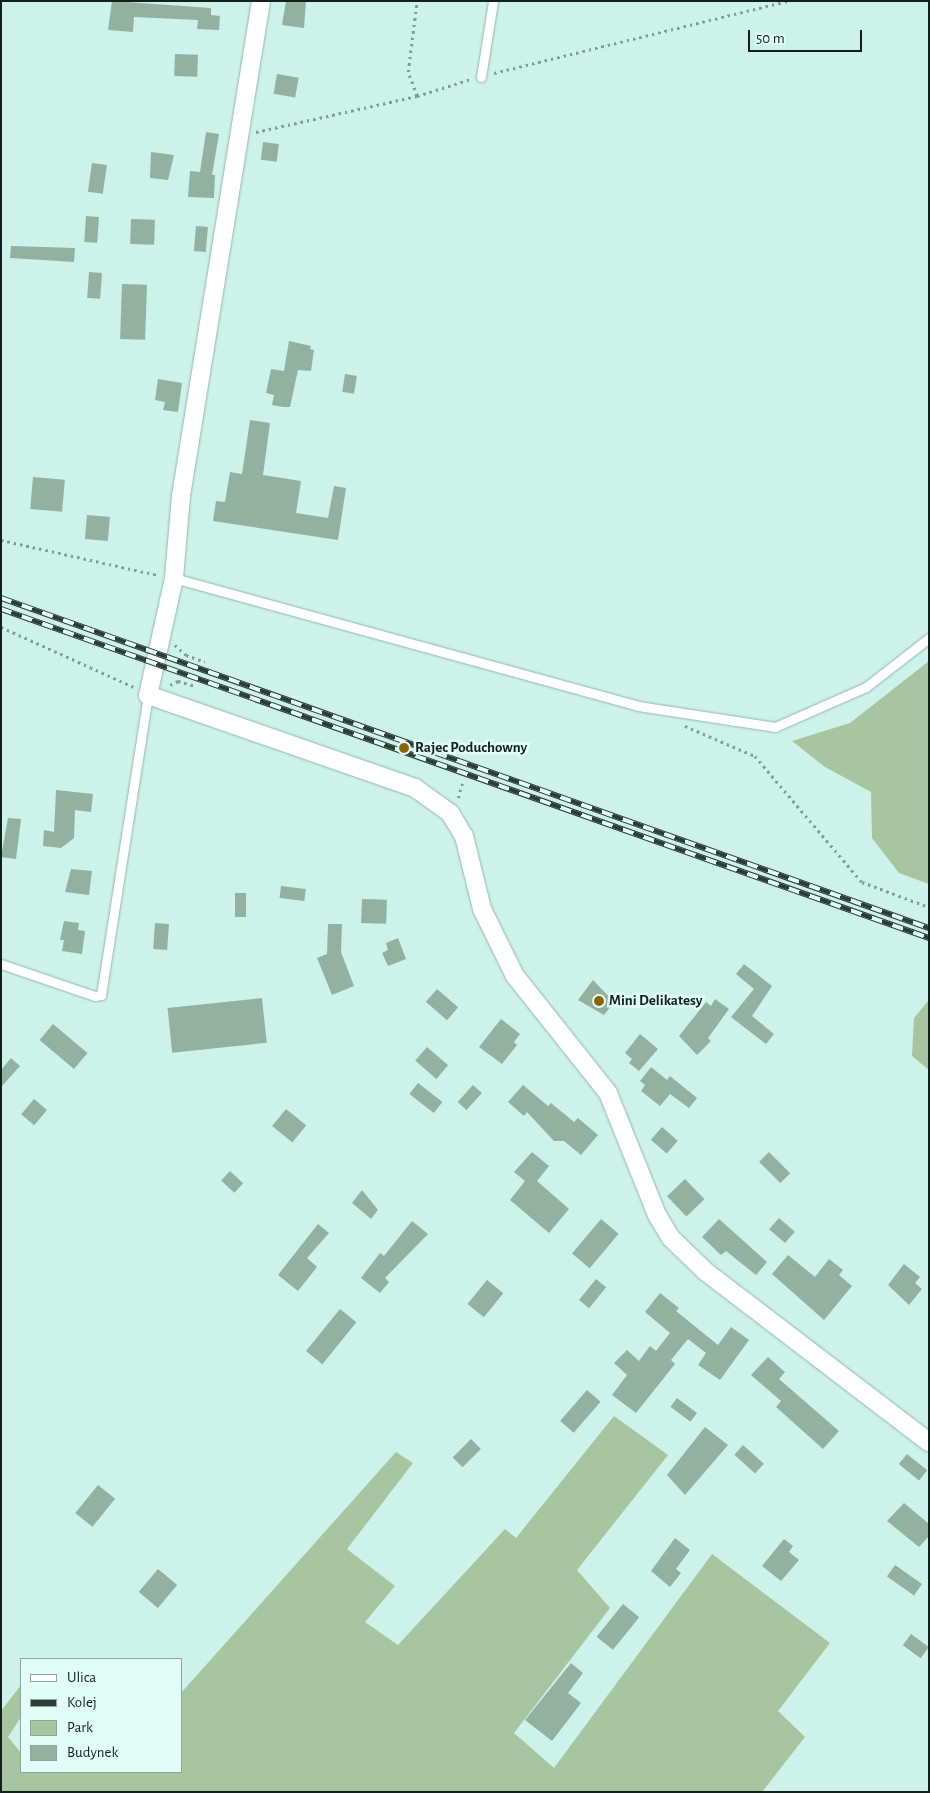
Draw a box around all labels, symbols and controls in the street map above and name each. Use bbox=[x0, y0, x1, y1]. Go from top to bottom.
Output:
scale bar bbox=[750, 20, 864, 52]
text: 50 m bbox=[756, 31, 785, 46]
place label: Rajec Poduchowny bbox=[415, 739, 527, 757]
marker: Rajec Poduchowny bbox=[397, 741, 411, 755]
place label: Mini Delikatesy bbox=[609, 992, 703, 1010]
marker: Mini Delikatesy bbox=[593, 995, 605, 1007]
legend bbox=[20, 1658, 182, 1773]
text: Ulica bbox=[67, 1670, 96, 1685]
text: Kolej bbox=[67, 1695, 97, 1710]
text: Park bbox=[67, 1720, 93, 1735]
text: Budynek bbox=[67, 1745, 118, 1760]

